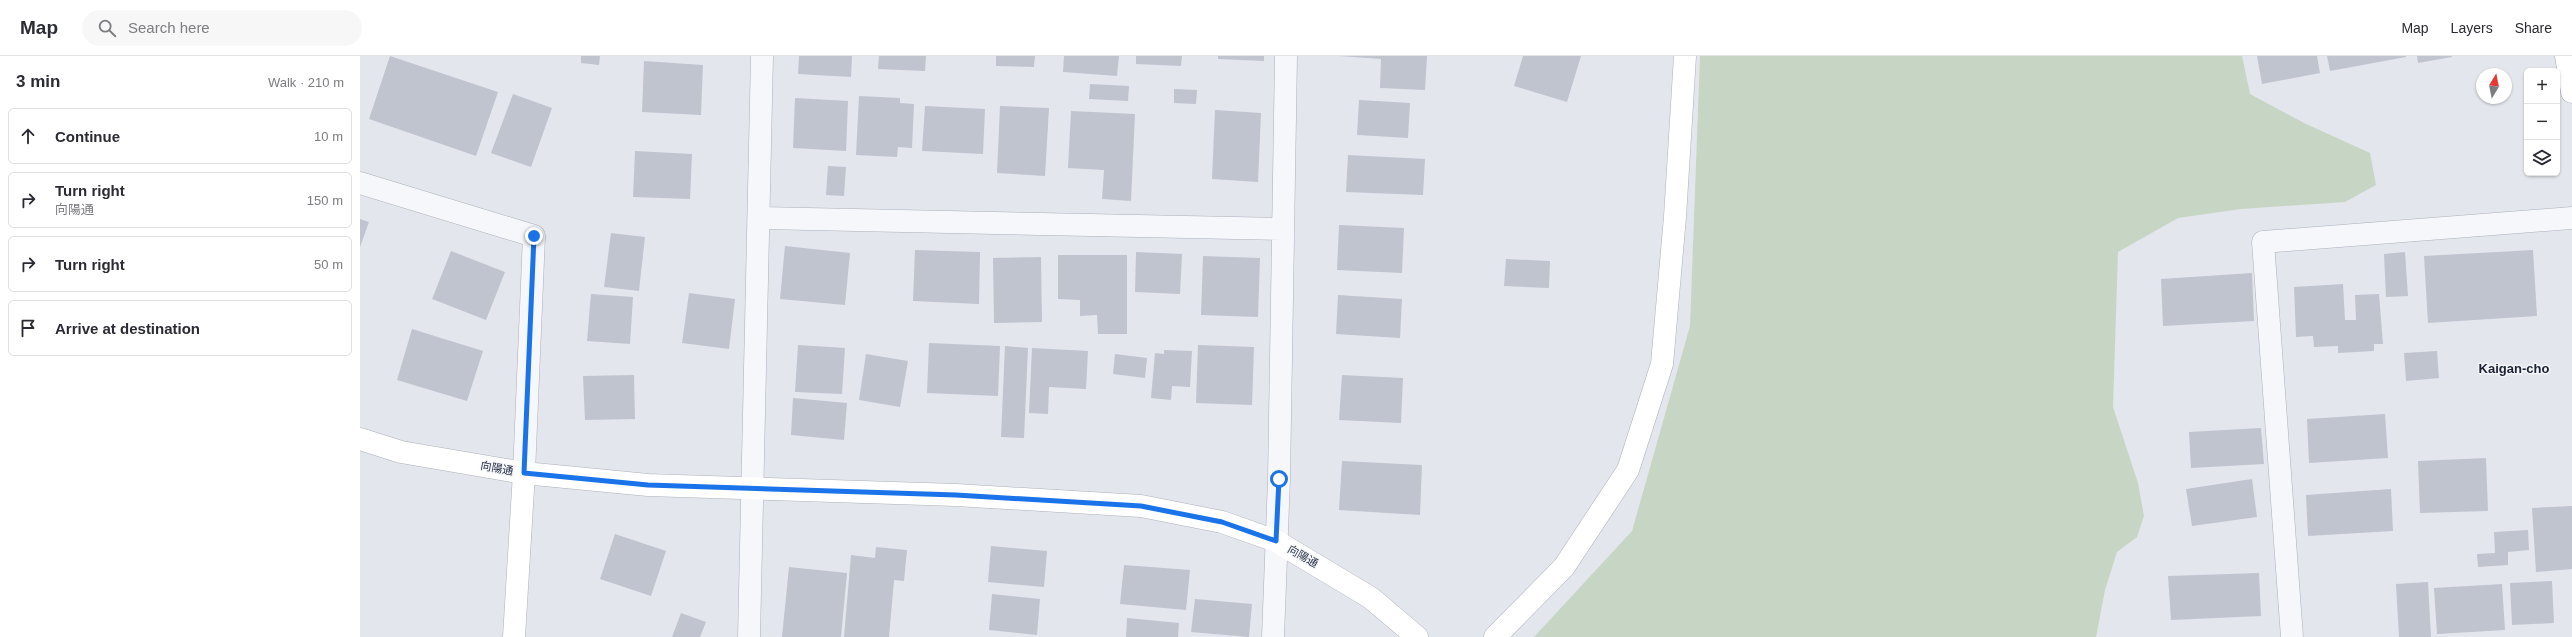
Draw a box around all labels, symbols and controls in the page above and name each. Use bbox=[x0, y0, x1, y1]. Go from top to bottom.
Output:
search box bbox=[82, 10, 362, 46]
text: Map bbox=[20, 17, 58, 38]
icon: search bbox=[96, 17, 118, 39]
text: Search here bbox=[128, 19, 210, 36]
text: Map bbox=[2401, 20, 2429, 36]
text: Layers bbox=[2451, 20, 2493, 36]
text: Share bbox=[2515, 20, 2552, 36]
north arrow bbox=[2476, 68, 2512, 104]
map controls bbox=[2524, 68, 2560, 176]
button: + bbox=[2524, 68, 2560, 104]
text: 3 min bbox=[16, 72, 60, 91]
text: Walk · 210 m bbox=[268, 75, 344, 90]
button: − bbox=[2524, 104, 2560, 140]
icon: ahead bbox=[17, 125, 39, 147]
text: Continue bbox=[55, 128, 120, 145]
text: 10 m bbox=[314, 129, 343, 144]
button: layers bbox=[2524, 140, 2560, 176]
text: Turn right bbox=[55, 182, 125, 199]
icon: right bbox=[17, 189, 39, 211]
text: 150 m bbox=[307, 193, 343, 208]
text: 向陽通 bbox=[55, 202, 94, 217]
route end bbox=[525, 227, 543, 245]
icon: right bbox=[17, 253, 39, 275]
text: Turn right bbox=[55, 256, 125, 273]
text: 50 m bbox=[314, 257, 343, 272]
icon: arrive bbox=[17, 317, 39, 339]
text: Arrive at destination bbox=[55, 320, 200, 337]
district label: Kaigan-cho bbox=[2479, 361, 2549, 376]
street label: 向陽通 bbox=[480, 459, 514, 477]
route start bbox=[1270, 470, 1288, 488]
street label: 向陽通 bbox=[1286, 543, 1320, 569]

